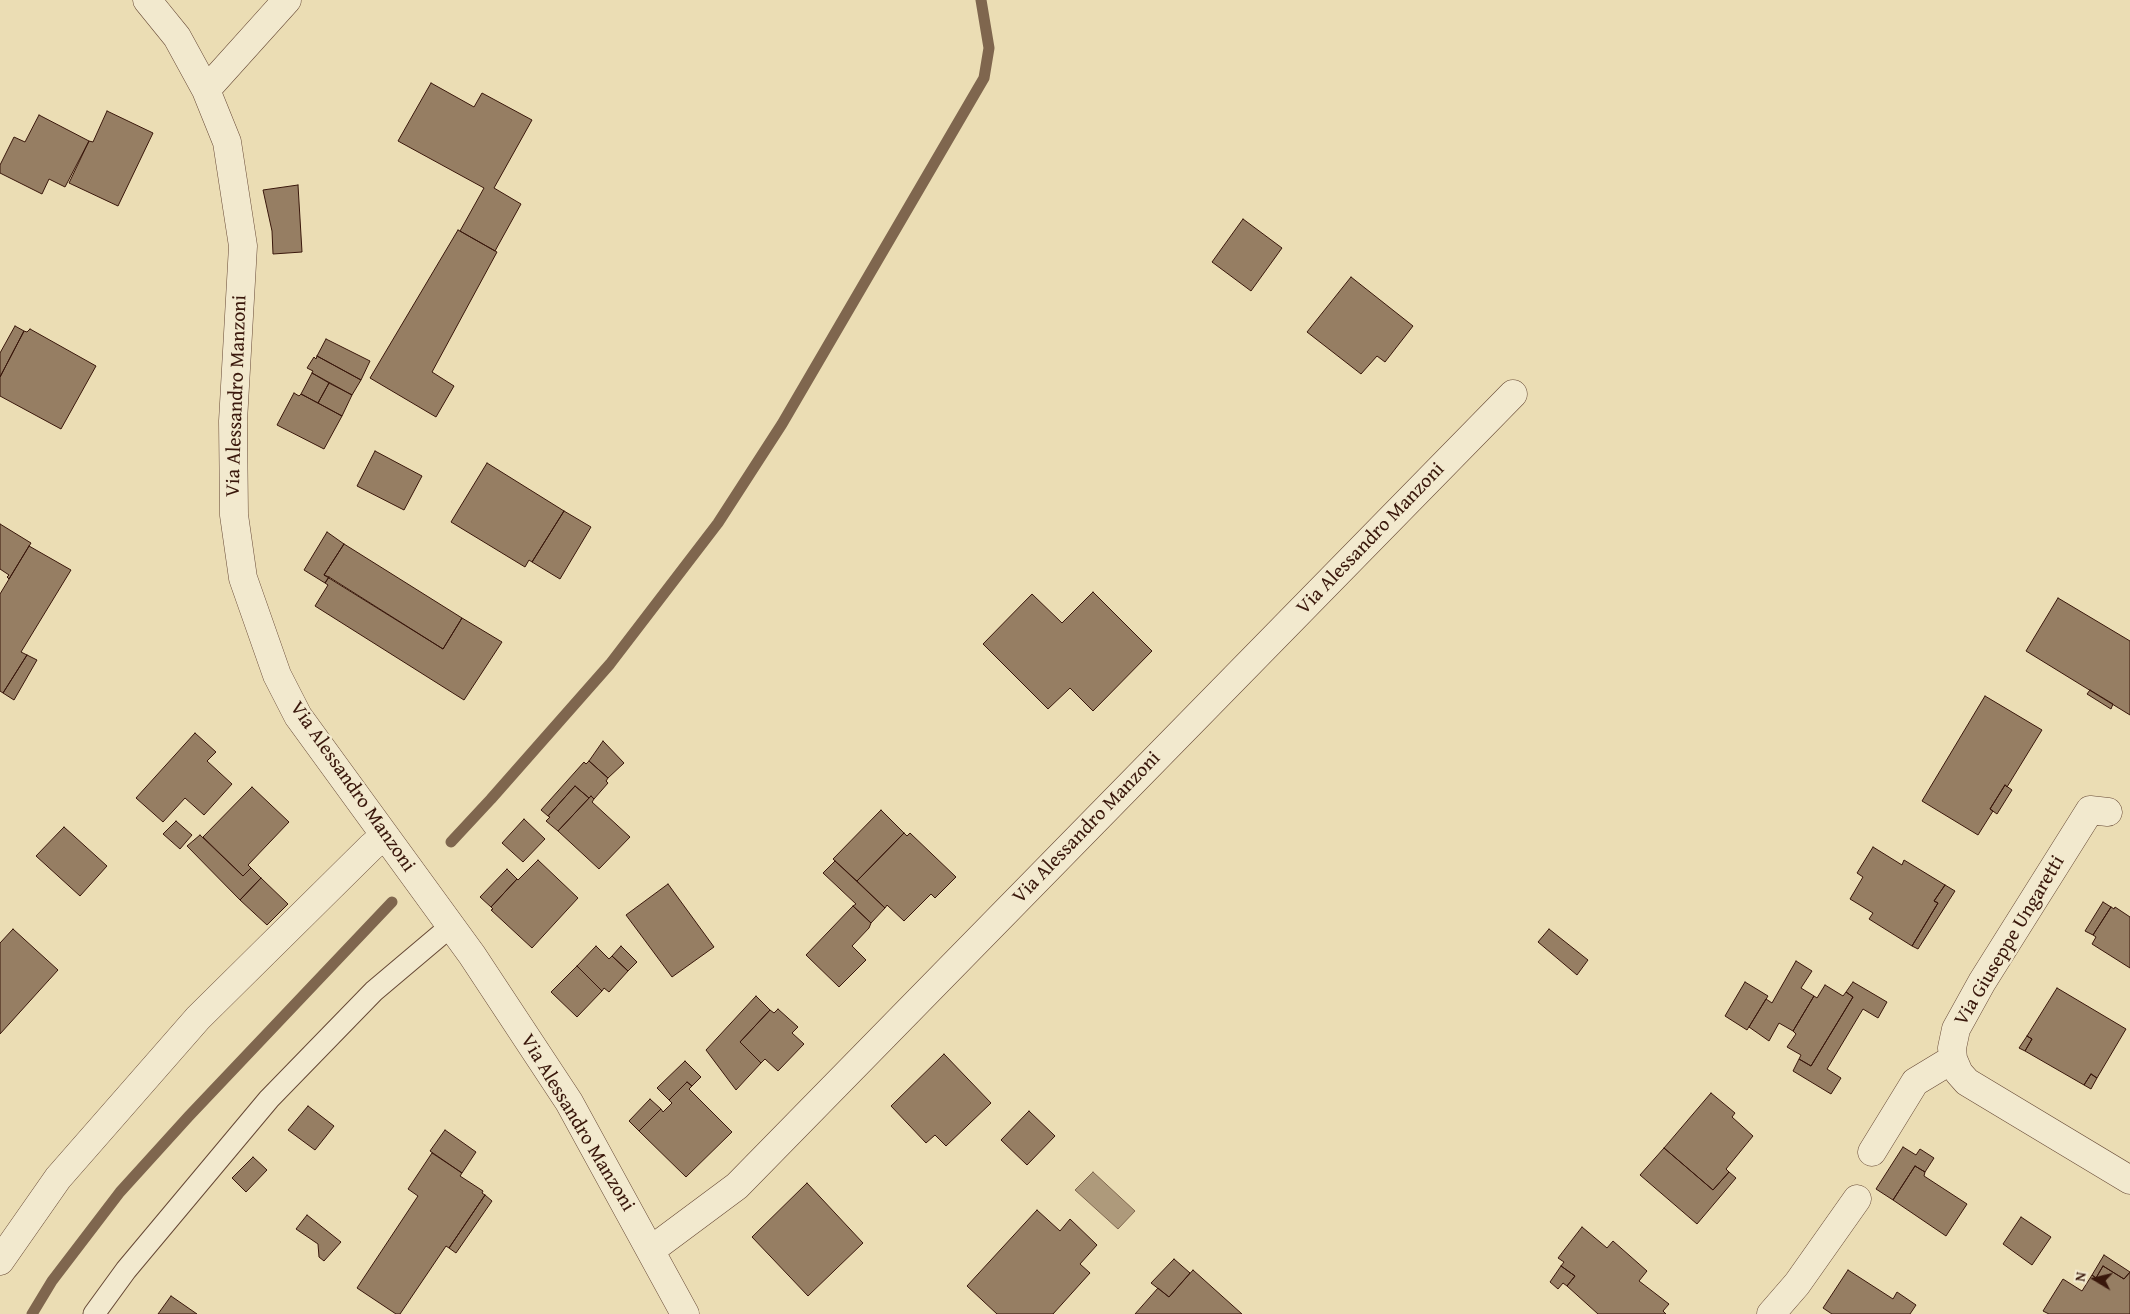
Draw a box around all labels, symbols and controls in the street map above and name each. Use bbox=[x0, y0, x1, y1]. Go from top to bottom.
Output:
street label: Via Alessandro Manzoni bbox=[221, 294, 253, 498]
street label: Via Alessandro Manzoni bbox=[1292, 458, 1450, 620]
street label: Via Alessandro Manzoni bbox=[284, 697, 420, 877]
street label: Via Alessandro Manzoni bbox=[1008, 747, 1166, 909]
street label: Via Giuseppe Ungaretti bbox=[1950, 852, 2070, 1030]
street label: Via Alessandro Manzoni bbox=[515, 1030, 639, 1216]
north arrow bbox=[2070, 1254, 2120, 1304]
text: N bbox=[2070, 1270, 2091, 1283]

